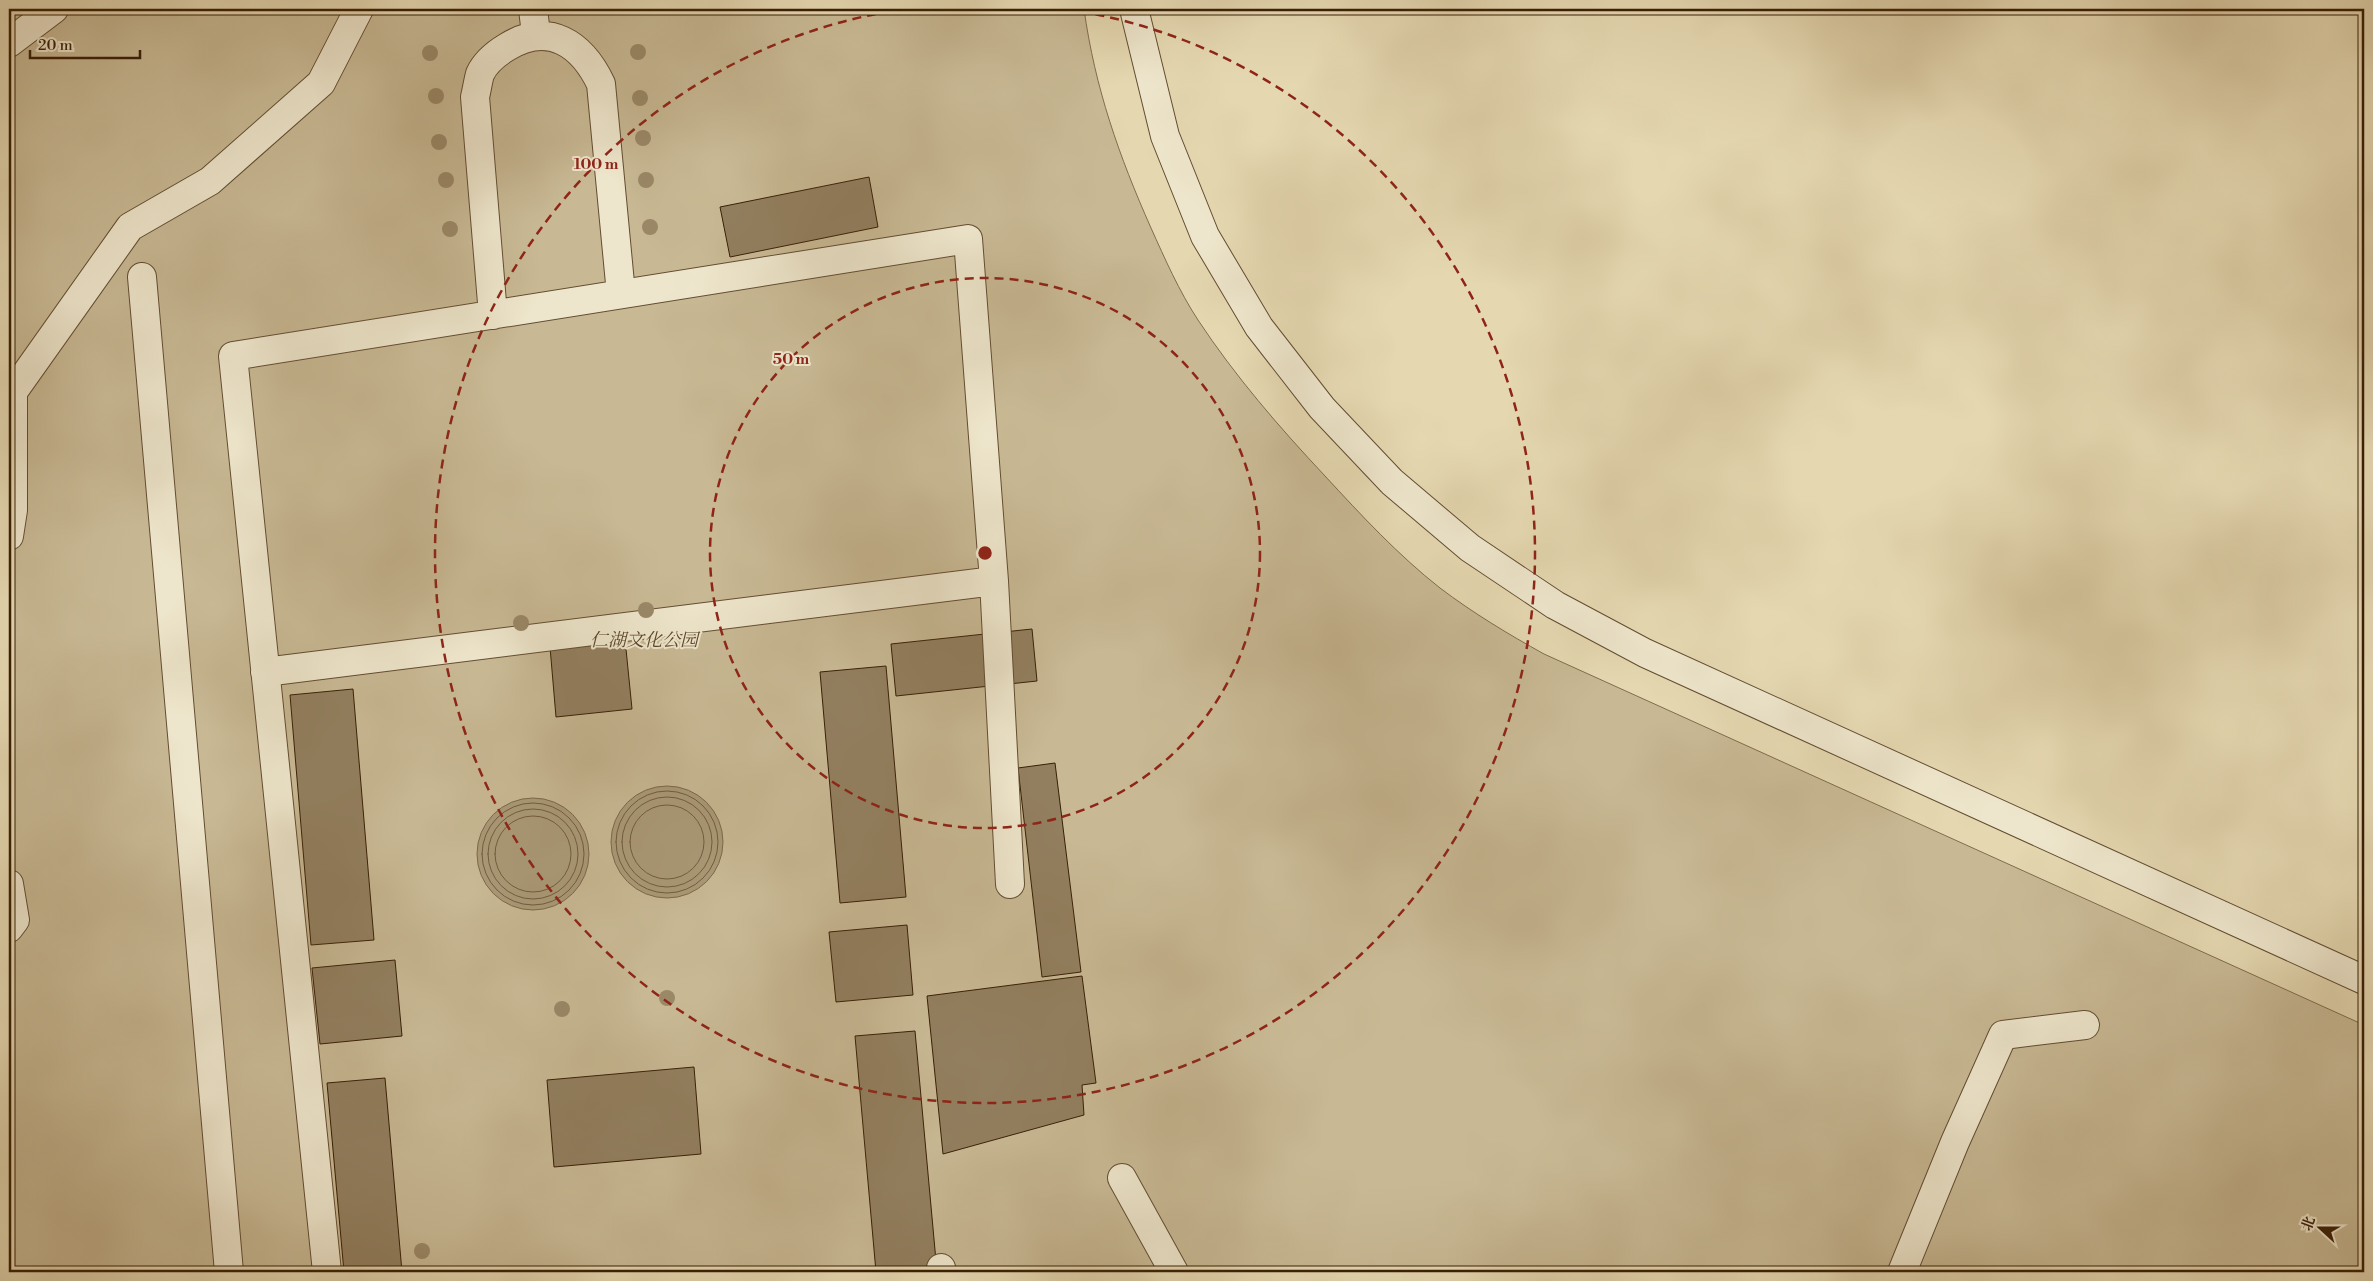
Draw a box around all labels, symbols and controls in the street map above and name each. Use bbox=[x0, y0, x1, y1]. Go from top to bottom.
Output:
scale bar bbox=[30, 28, 140, 60]
text: 20 m bbox=[38, 36, 73, 55]
text: 100 m bbox=[574, 155, 619, 174]
text: 50 m bbox=[773, 350, 809, 369]
centre of rings bbox=[976, 544, 994, 562]
park label: 仁湖文化公园 bbox=[590, 629, 701, 652]
north arrow bbox=[2296, 1204, 2346, 1254]
text: 北 bbox=[2298, 1214, 2320, 1233]

